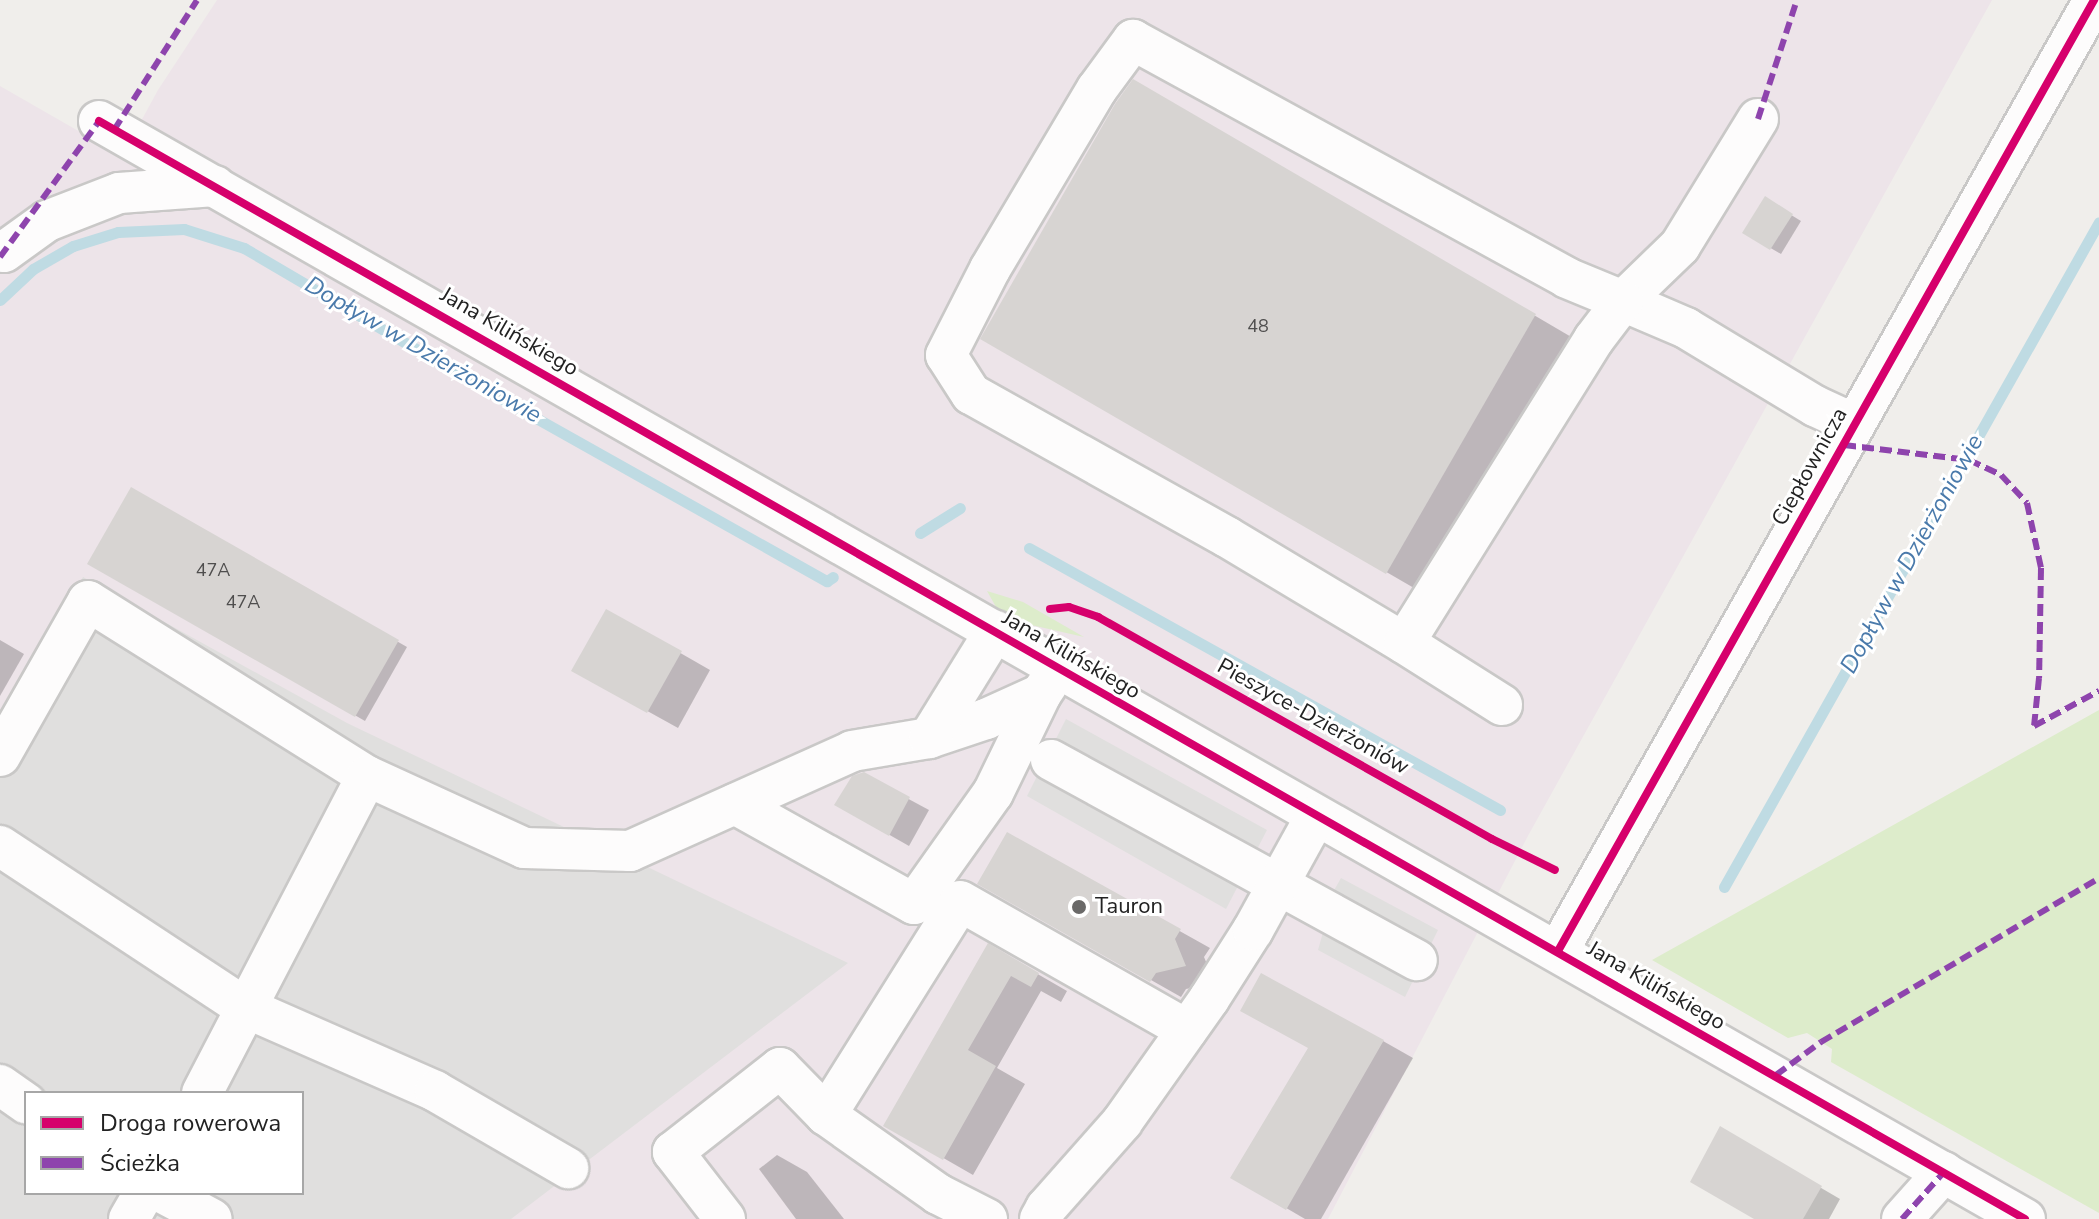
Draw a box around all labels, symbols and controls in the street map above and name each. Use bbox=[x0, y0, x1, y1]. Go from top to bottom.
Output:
water label: Dopływ w Dzierżoniowie bbox=[300, 270, 546, 430]
street label: Jana Kilińskiego bbox=[435, 282, 583, 382]
house number: 48 bbox=[1247, 315, 1269, 337]
street label: Ciepłownicza bbox=[1767, 403, 1853, 531]
water label: Dopływ w Dzierżoniowie bbox=[1834, 430, 1990, 678]
house number: 47A bbox=[196, 559, 230, 581]
house number: 47A bbox=[226, 591, 260, 613]
street label: Jana Kilińskiego bbox=[997, 605, 1145, 705]
street label: Pieszyce-Dzierżoniów bbox=[1212, 653, 1414, 781]
place label: Tauron bbox=[1095, 894, 1163, 920]
marker: Tauron bbox=[1070, 898, 1088, 916]
street label: Jana Kilińskiego bbox=[1582, 936, 1730, 1036]
legend bbox=[24, 1091, 304, 1195]
text: Droga rowerowa bbox=[100, 1107, 281, 1139]
text: Ścieżka bbox=[100, 1147, 180, 1179]

